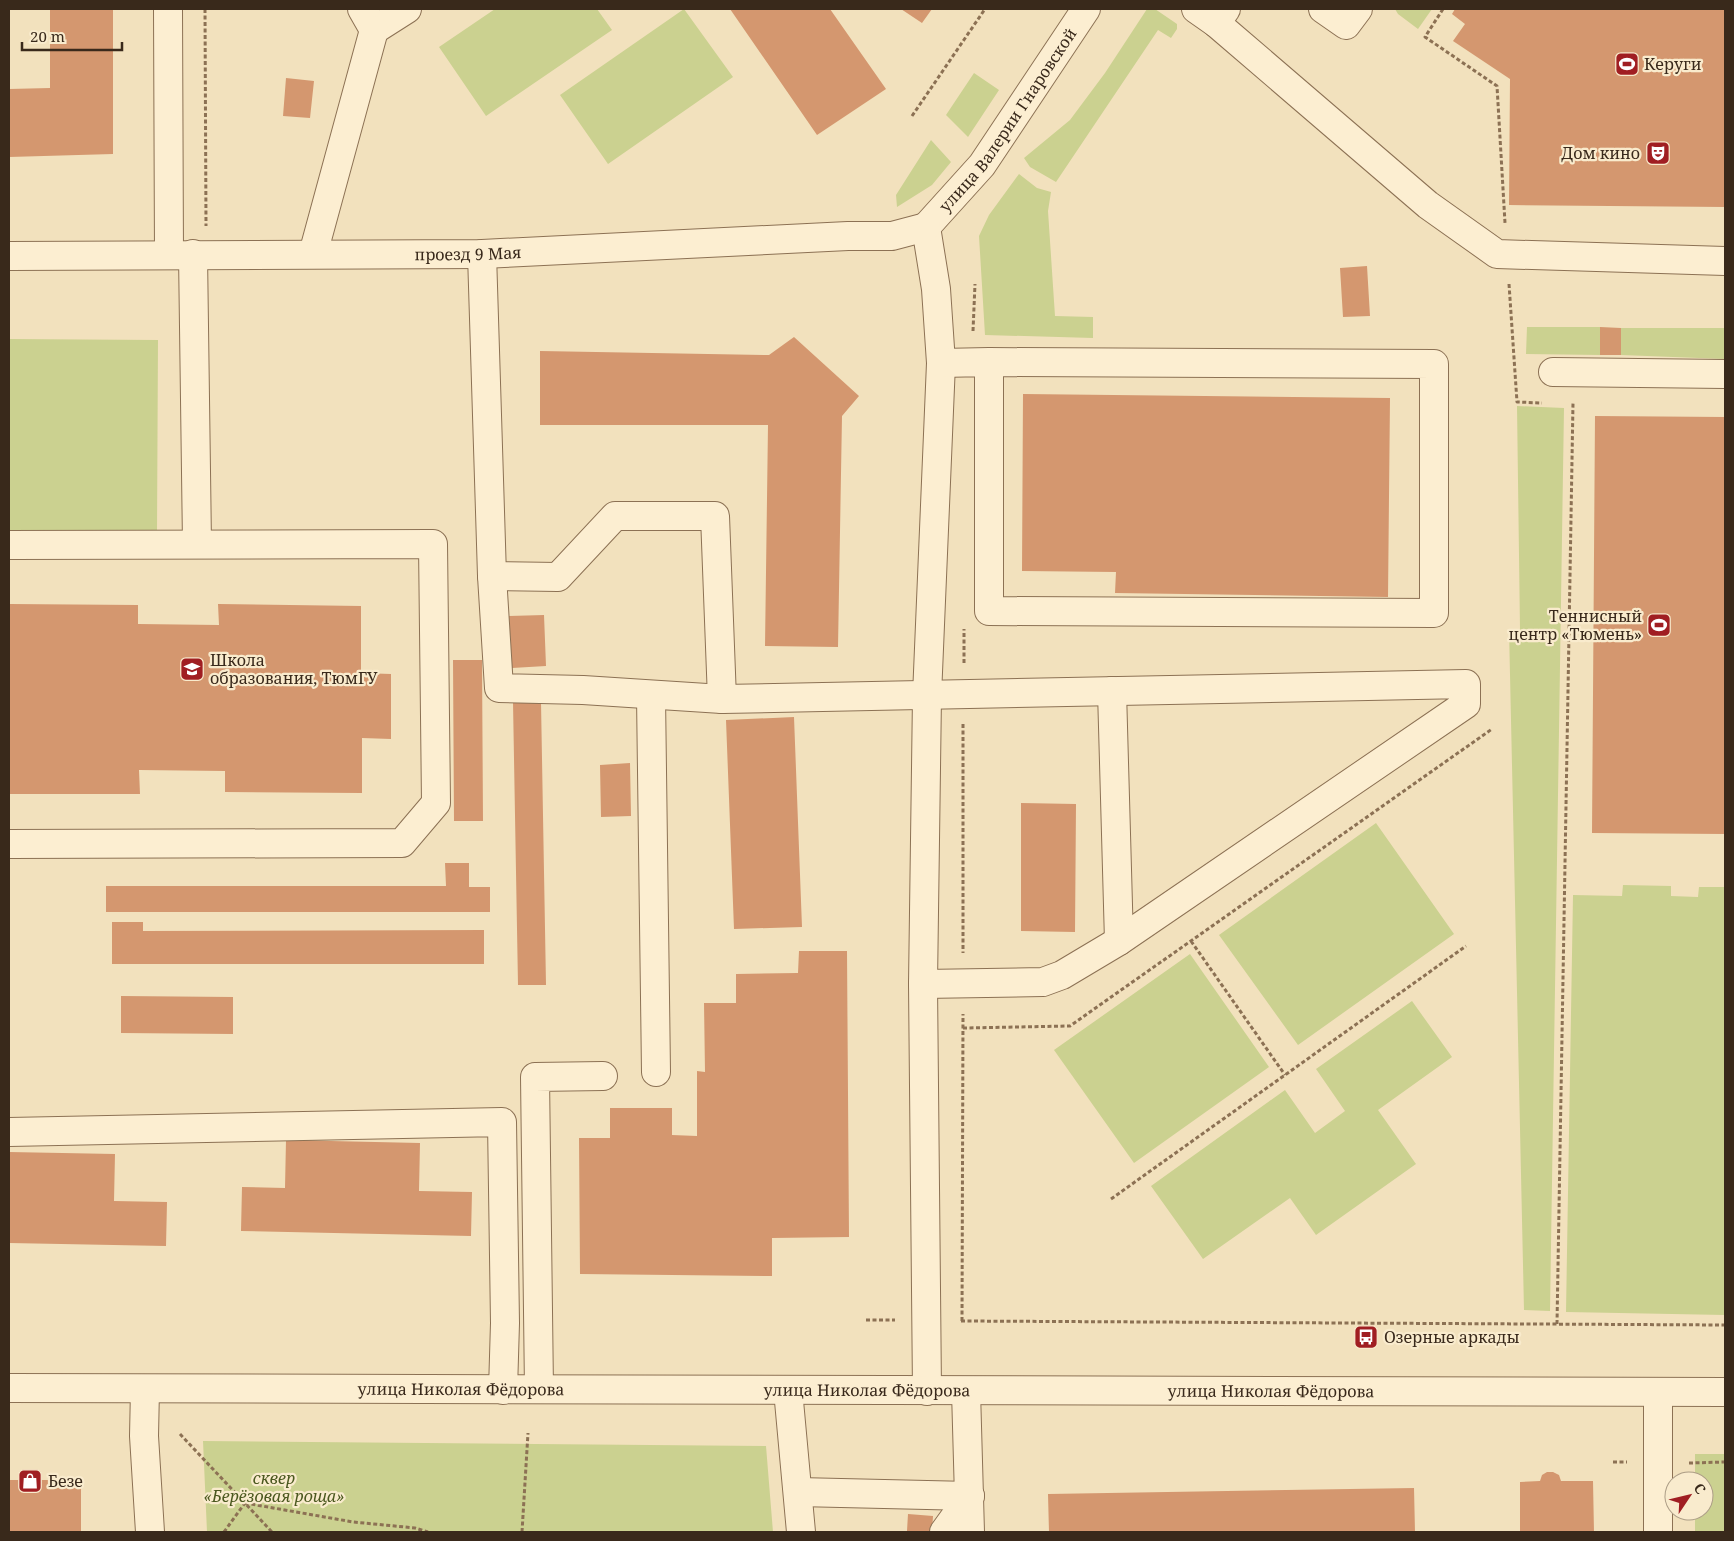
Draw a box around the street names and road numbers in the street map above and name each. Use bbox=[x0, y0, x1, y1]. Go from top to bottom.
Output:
street label: улица Валерии Гнаровской bbox=[934, 23, 1081, 217]
street label: проезд 9 Мая bbox=[415, 241, 522, 265]
street label: улица Николая Фёдорова bbox=[357, 1378, 565, 1400]
street label: улица Николая Фёдорова bbox=[763, 1379, 971, 1401]
street label: улица Николая Фёдорова bbox=[1167, 1380, 1375, 1402]

